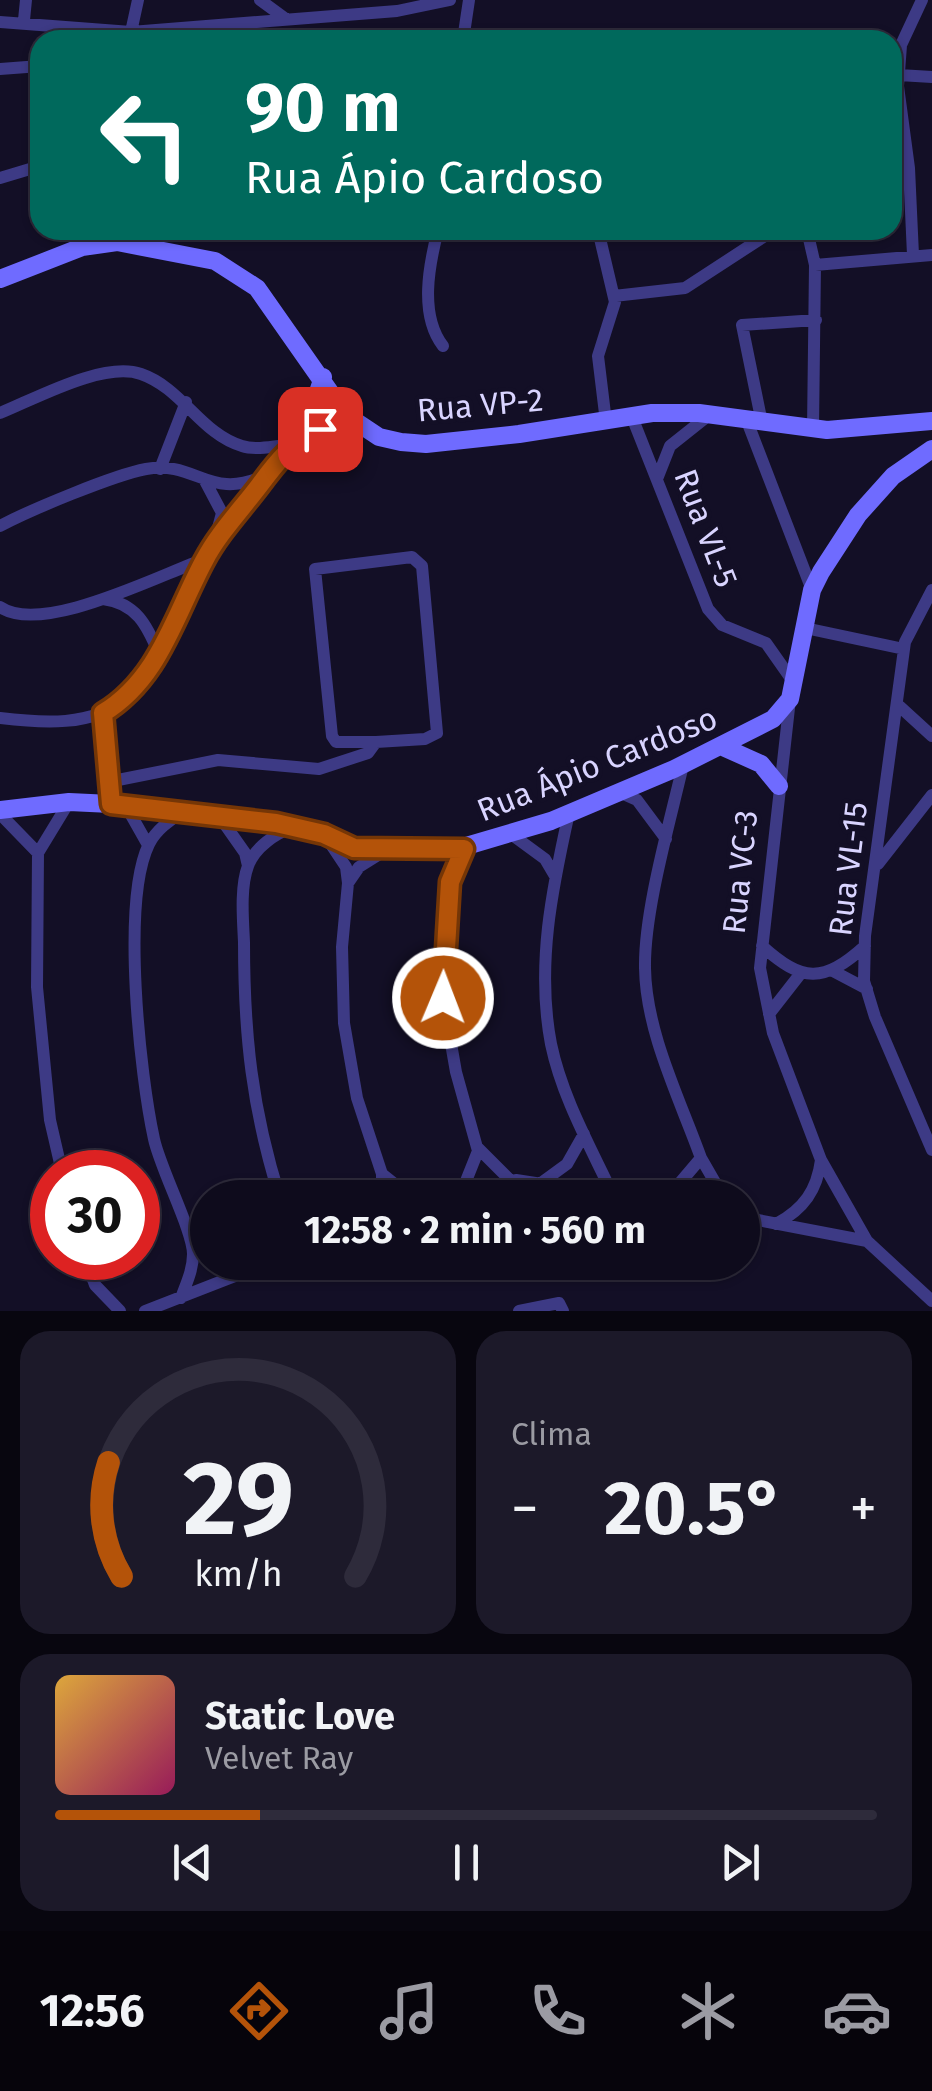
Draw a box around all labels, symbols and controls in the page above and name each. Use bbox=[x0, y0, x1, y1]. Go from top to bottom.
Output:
text: 90 m bbox=[245, 66, 401, 150]
icon: left bbox=[80, 70, 210, 200]
text: Rua Ápio Cardoso bbox=[245, 151, 604, 205]
street label: Rua VP-2 bbox=[415, 381, 545, 429]
pin bbox=[278, 387, 363, 472]
icon: arrive bbox=[293, 402, 348, 457]
street label: Rua VL-5 bbox=[666, 464, 746, 592]
street label: Rua Ápio Cardoso bbox=[472, 699, 722, 829]
street label: Rua VL-15 bbox=[821, 800, 875, 938]
street label: Rua VC-3 bbox=[715, 808, 765, 936]
position arrow bbox=[391, 946, 495, 1050]
speed limit sign: 30 bbox=[30, 1150, 160, 1280]
text: 12:58 · 2 min · 560 m bbox=[304, 1207, 646, 1253]
text: Clima bbox=[511, 1415, 592, 1453]
text: 29 bbox=[183, 1437, 293, 1562]
text: 20.5° bbox=[604, 1464, 784, 1554]
text: − bbox=[511, 1476, 539, 1542]
text: + bbox=[850, 1476, 877, 1542]
text: km/h bbox=[194, 1553, 282, 1595]
text: Static Love bbox=[205, 1693, 395, 1739]
text: Velvet Ray bbox=[205, 1739, 353, 1777]
icon: previous bbox=[165, 1835, 220, 1890]
icon: pause bbox=[439, 1835, 494, 1890]
icon: next bbox=[713, 1835, 768, 1890]
icon: directions bbox=[224, 1976, 294, 2046]
icon: music bbox=[374, 1976, 444, 2046]
icon: phone bbox=[523, 1976, 593, 2046]
icon: climate bbox=[673, 1976, 743, 2046]
icon: car bbox=[822, 1976, 892, 2046]
text: 12:56 bbox=[40, 1984, 145, 2038]

